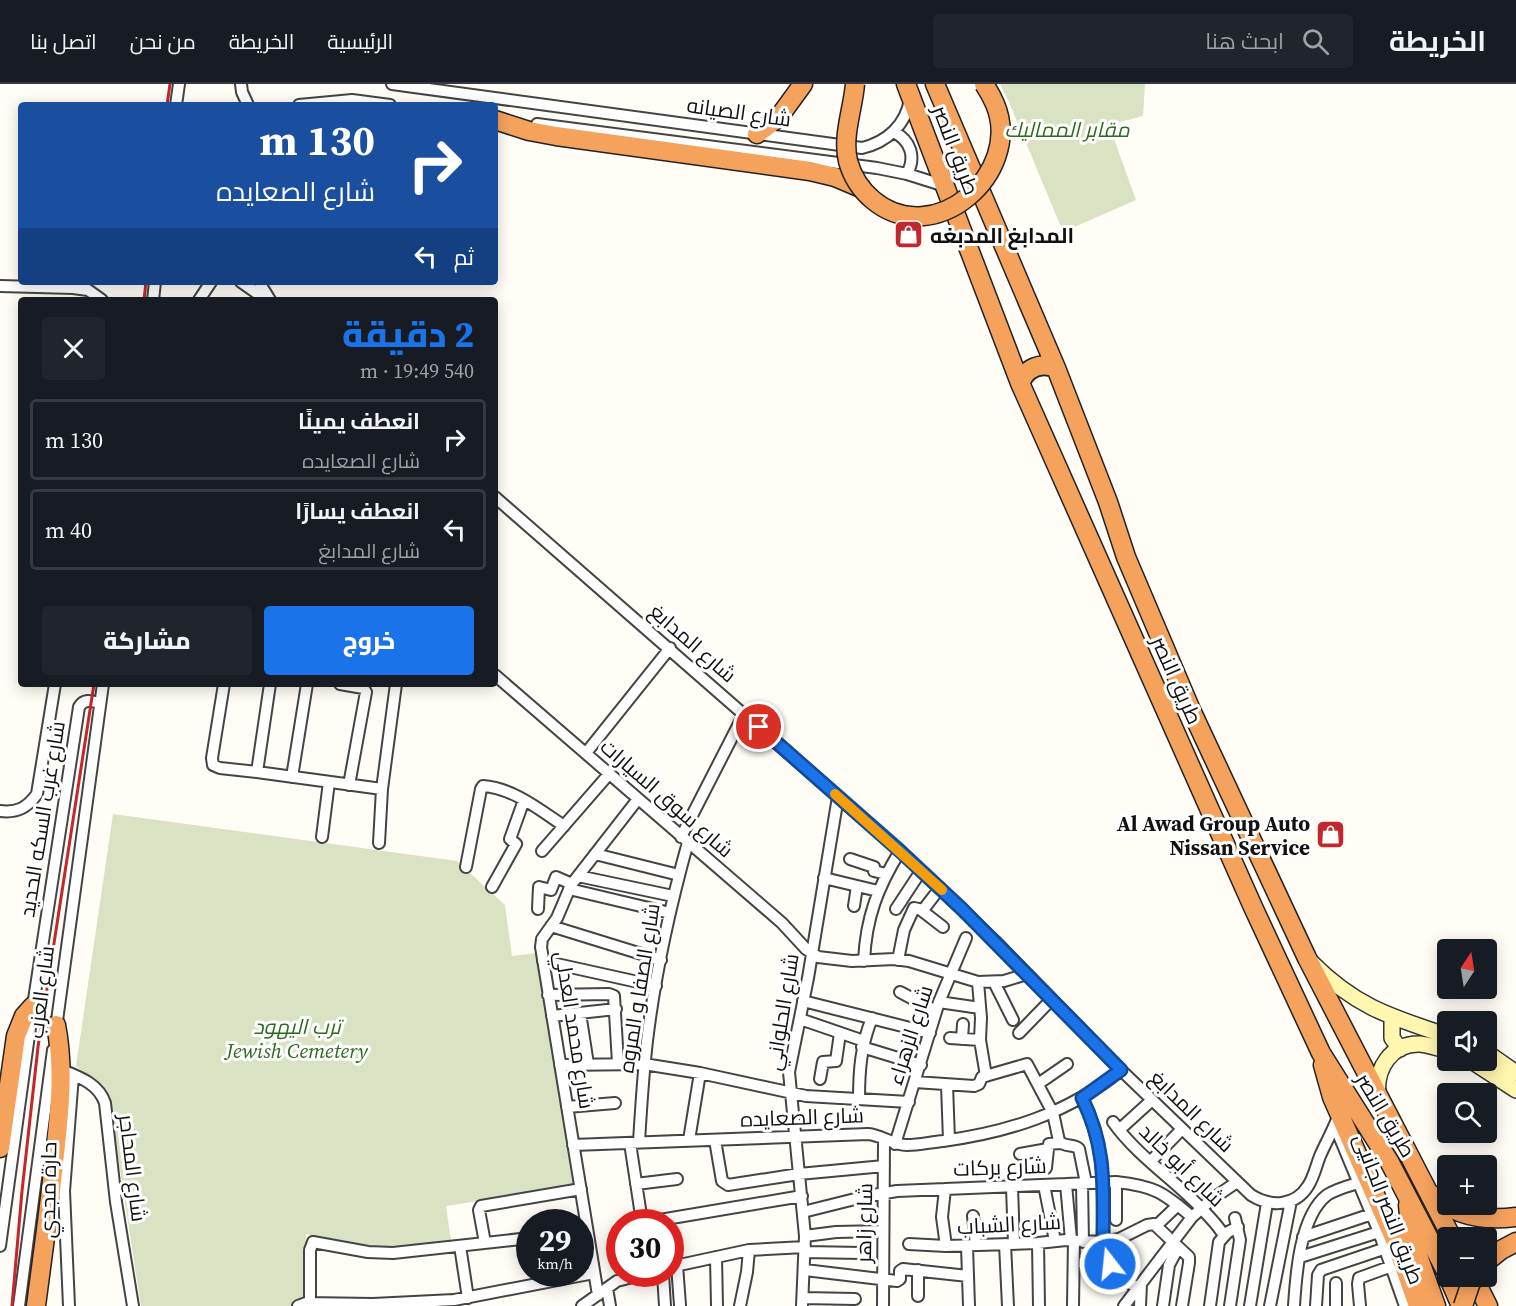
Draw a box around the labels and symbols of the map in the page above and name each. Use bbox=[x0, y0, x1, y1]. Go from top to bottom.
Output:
street label: شارع الصيانه bbox=[685, 90, 793, 134]
street label: طريق النصر bbox=[925, 100, 986, 199]
park label: مقابر المماليك bbox=[1005, 115, 1130, 144]
shop icon: المدابغ المدبغه bbox=[893, 219, 925, 251]
place label: المدابغ المدبغه bbox=[930, 221, 1074, 250]
street label: شارع المدابغ bbox=[643, 597, 743, 689]
street label: طريق النصر bbox=[1144, 630, 1209, 729]
pin bbox=[733, 701, 784, 752]
street label: شارع غرب السكه الحديد bbox=[12, 719, 72, 919]
street label: شارع سوق السيارات bbox=[594, 732, 740, 864]
place label: Al Awad Group Auto Nissan Service bbox=[1117, 809, 1310, 862]
shop icon: Al Awad Group Auto Nissan Service bbox=[1315, 819, 1347, 851]
street label: شارع الصفا و المروه bbox=[611, 901, 667, 1075]
north arrow bbox=[1437, 939, 1497, 999]
street label: شارع العزب bbox=[21, 944, 61, 1040]
street label: شارع محمد العدلي bbox=[546, 949, 602, 1111]
street label: شارع الحلواني bbox=[758, 951, 808, 1073]
street label: شارع الزهراء bbox=[880, 981, 940, 1089]
park label: ترب اليهود Jewish Cemetery bbox=[223, 1012, 369, 1065]
street label: شارع المدابغ bbox=[1143, 1063, 1241, 1159]
street label: طريق النصر bbox=[1349, 1066, 1423, 1163]
street label: شارع الصعايده bbox=[740, 1100, 864, 1134]
street label: شارع المحاجر bbox=[112, 1112, 154, 1223]
street label: شارع أبو خالد bbox=[1133, 1117, 1231, 1213]
street label: طريق النصر الجانيى bbox=[1347, 1129, 1431, 1289]
street label: حارة مجدي bbox=[33, 1141, 65, 1239]
street label: شارع بركات bbox=[953, 1151, 1047, 1183]
street label: شارع زاهر bbox=[849, 1183, 879, 1264]
street label: شارع الشباب bbox=[956, 1207, 1062, 1241]
speed limit sign: 30 bbox=[606, 1209, 684, 1287]
position arrow bbox=[1078, 1232, 1142, 1296]

